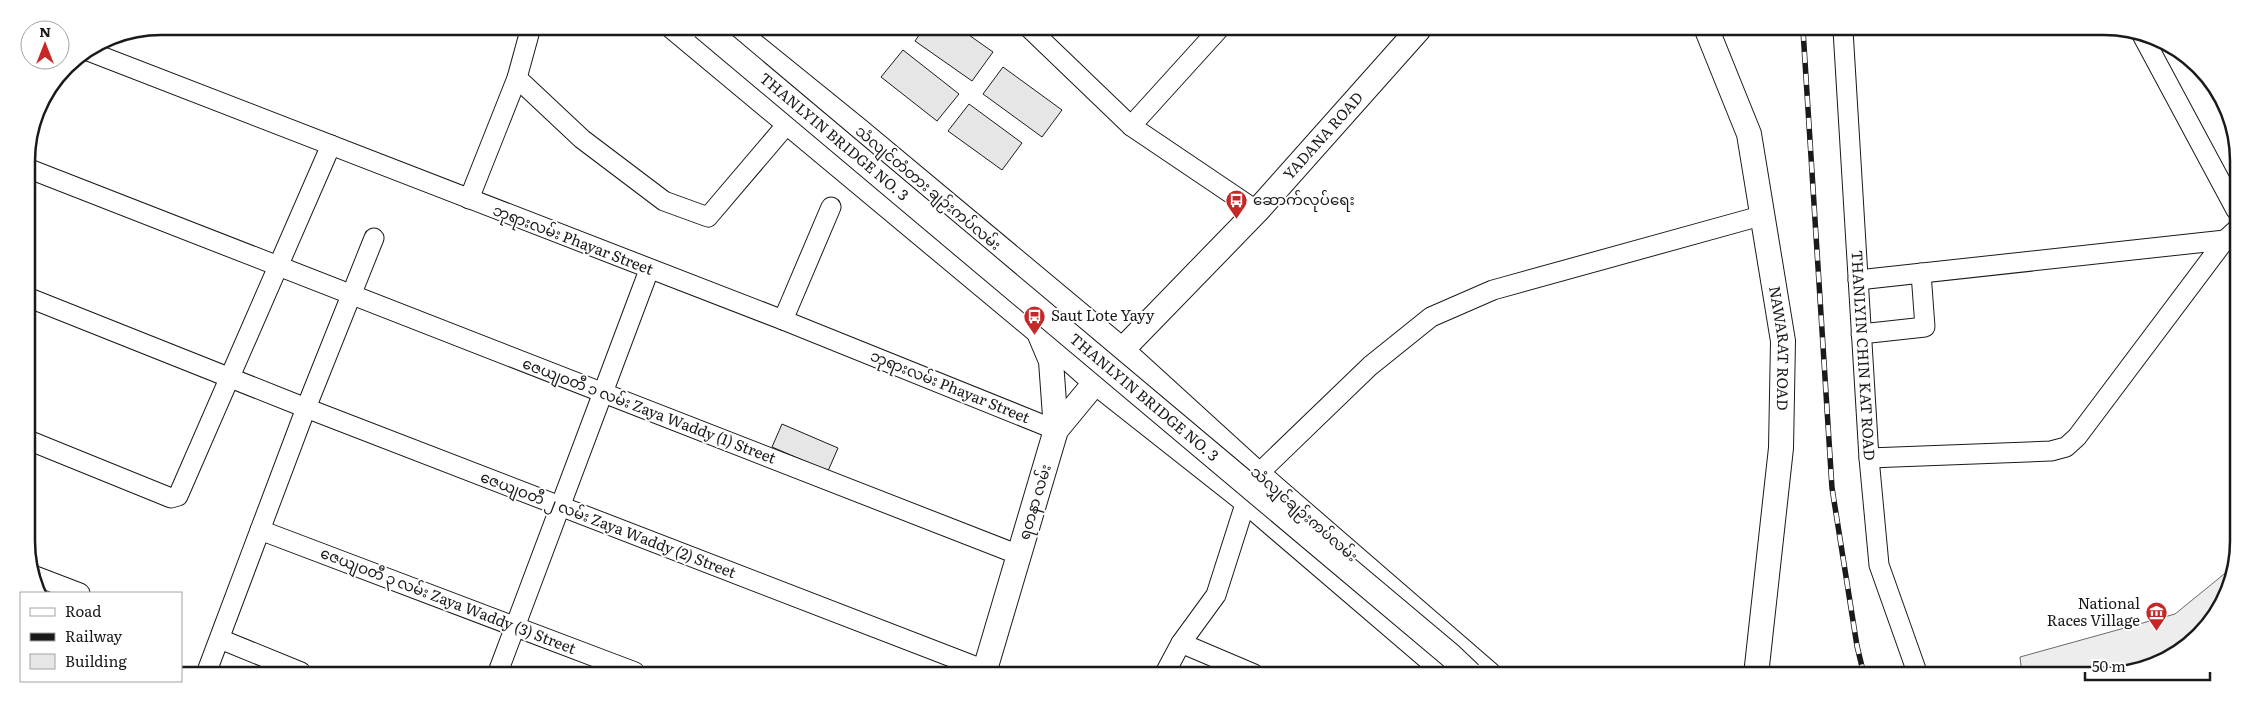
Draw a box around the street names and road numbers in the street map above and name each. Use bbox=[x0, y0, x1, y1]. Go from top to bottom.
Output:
street label: THANLYIN BRIDGE NO. 3 bbox=[755, 66, 915, 206]
street label: YADANA ROAD bbox=[1277, 86, 1368, 184]
street label: သံလျင်တံတား ချဉ်းကပ်လမ်း bbox=[850, 119, 1007, 256]
street label: ဘုရားလမ်း Phayar Street bbox=[489, 197, 657, 282]
street label: THANLYIN CHIN KAT ROAD bbox=[1846, 249, 1882, 461]
street label: NAWARAT ROAD bbox=[1764, 284, 1796, 411]
street label: THANLYIN BRIDGE NO. 3 bbox=[1065, 327, 1225, 466]
street label: ဘုရားလမ်း Phayar Street bbox=[867, 343, 1034, 430]
street label: ဇေယျဝတီ ၁ လမ်း Zaya Waddy (1) Street bbox=[519, 350, 780, 471]
street label: သံလျှင်ချဉ်းကပ်လမ်း bbox=[1245, 460, 1364, 568]
street label: ရတနာ လမ်း bbox=[1011, 461, 1058, 543]
street label: ဇေယျဝတီ ၂ လမ်း Zaya Waddy (2) Street bbox=[477, 464, 740, 585]
street label: ဇေယျဝတီ ၃ လမ်း Zaya Waddy (3) Street bbox=[317, 540, 580, 661]

